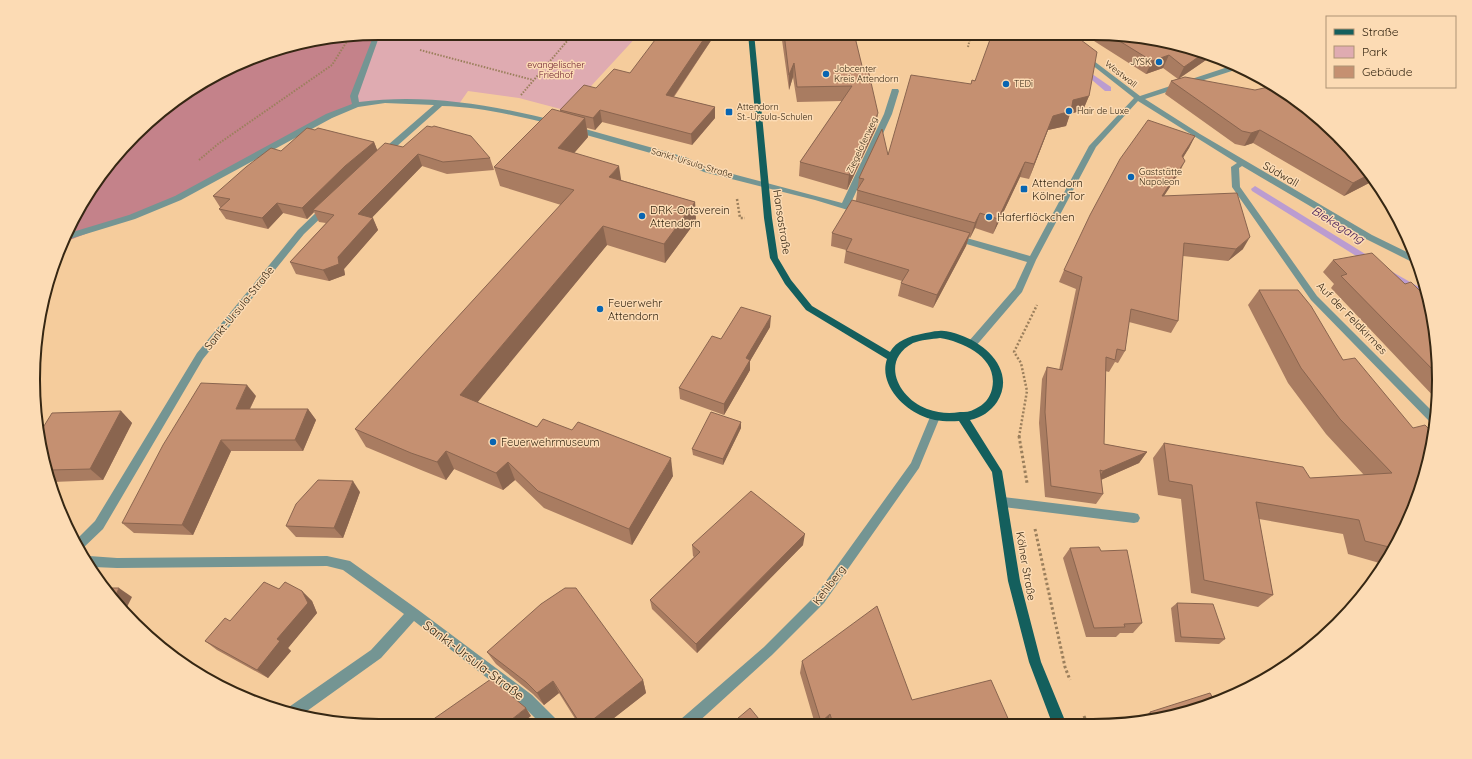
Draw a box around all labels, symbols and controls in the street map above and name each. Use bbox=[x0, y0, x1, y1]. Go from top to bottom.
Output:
legend bbox=[1326, 16, 1456, 88]
text: Straße bbox=[1362, 24, 1399, 39]
text: Park bbox=[1362, 44, 1387, 59]
place label: JYSK bbox=[1130, 56, 1151, 67]
marker: JYSK bbox=[1154, 57, 1164, 67]
street label: Westwall bbox=[1103, 58, 1140, 90]
park label: evangelischer Friedhof bbox=[527, 59, 585, 80]
place label: Jobcenter Kreis Attendorn bbox=[834, 63, 899, 84]
text: Gebäude bbox=[1362, 64, 1413, 79]
marker: Jobcenter Kreis Attendorn bbox=[821, 69, 831, 79]
place label: TEDi bbox=[1014, 78, 1033, 89]
marker: TEDi bbox=[1001, 79, 1011, 89]
place label: Attendorn St.-Ursula-Schulen bbox=[737, 101, 813, 122]
place label: Hair de Luxe bbox=[1077, 105, 1129, 116]
marker: Hair de Luxe bbox=[1064, 106, 1074, 116]
marker: Attendorn St.-Ursula-Schulen bbox=[724, 107, 734, 117]
street label: Ziegelofenweg bbox=[844, 115, 879, 175]
street label: Sankt-Ursula-Straße bbox=[650, 145, 734, 180]
street label: Südwall bbox=[1261, 158, 1301, 190]
place label: Gaststätte Napoleon bbox=[1139, 166, 1182, 187]
marker: Gaststätte Napoleon bbox=[1126, 172, 1136, 182]
place label: Attendorn Kölner Tor bbox=[1032, 176, 1085, 203]
marker: Attendorn Kölner Tor bbox=[1019, 184, 1029, 194]
street label: Hansastraße bbox=[770, 189, 794, 255]
place label: DRK-Ortsverein Attendorn bbox=[650, 203, 730, 230]
water label: Biekegang bbox=[1309, 203, 1369, 247]
place label: Haferflöckchen bbox=[997, 210, 1075, 224]
marker: DRK-Ortsverein Attendorn bbox=[637, 211, 647, 221]
marker: Haferflöckchen bbox=[984, 212, 994, 222]
street label: Sankt-Ursula-Straße bbox=[201, 263, 277, 353]
street label: Auf der Feldkirmes bbox=[1314, 279, 1390, 357]
place label: Feuerwehr Attendorn bbox=[608, 296, 663, 323]
marker: Feuerwehr Attendorn bbox=[595, 304, 605, 314]
place label: Feuerwehrmuseum bbox=[501, 435, 599, 449]
marker: Feuerwehrmuseum bbox=[488, 437, 498, 447]
street label: Kölner Straße bbox=[1013, 530, 1039, 602]
street label: Kehlberg bbox=[810, 562, 848, 608]
street label: Sankt-Ursula-Straße bbox=[420, 617, 528, 703]

